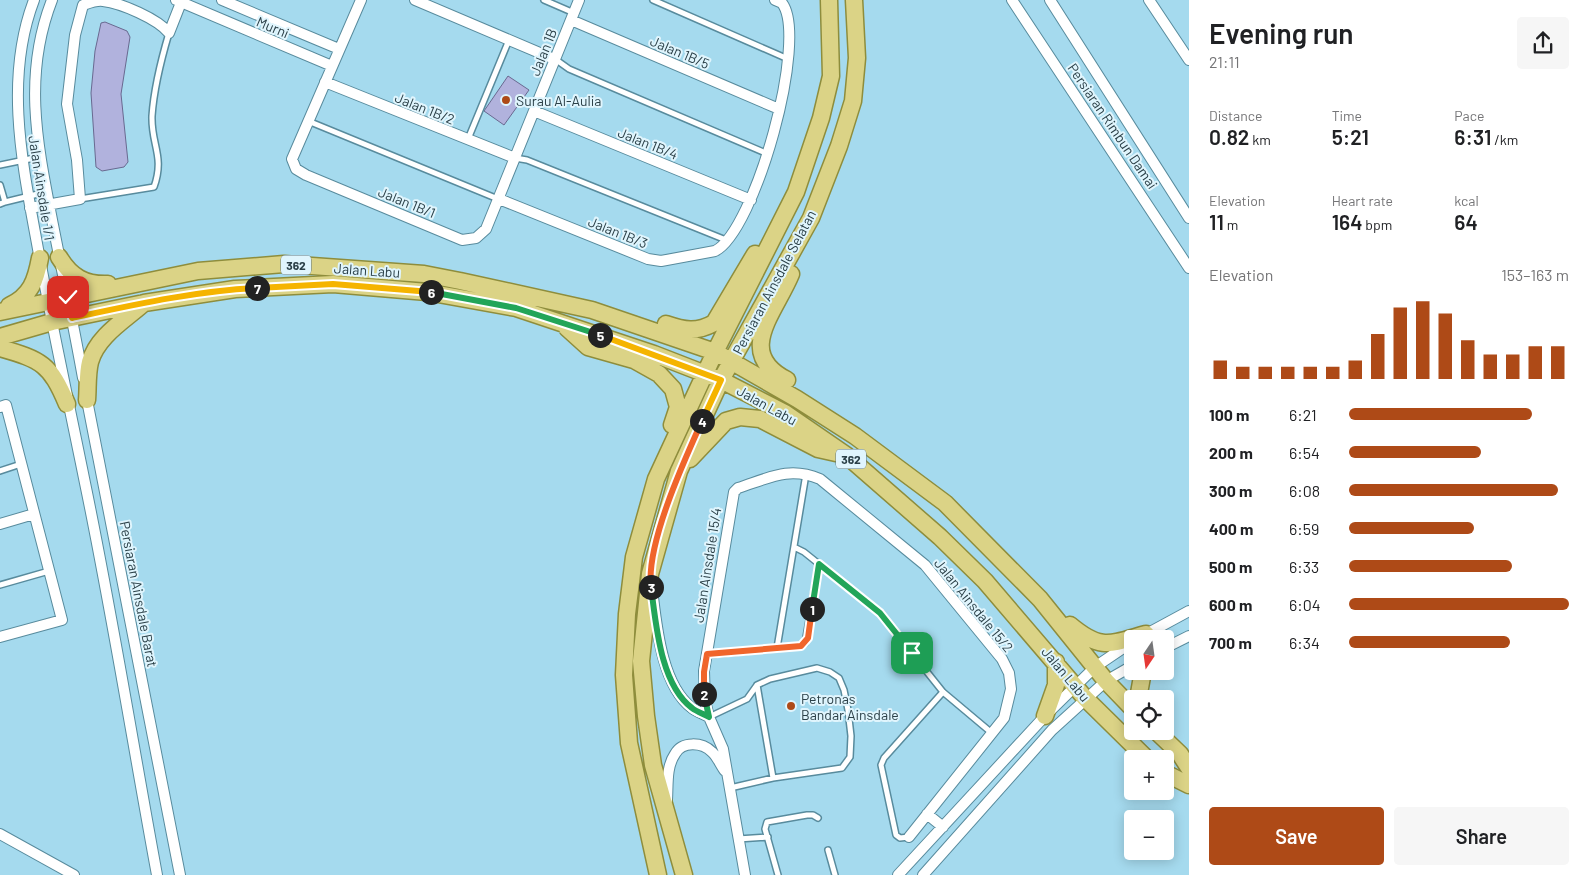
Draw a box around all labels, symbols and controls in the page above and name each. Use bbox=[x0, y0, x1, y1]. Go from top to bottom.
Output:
street label: Murni bbox=[254, 13, 292, 41]
text: Evening run bbox=[1209, 16, 1354, 50]
button: share bbox=[1517, 17, 1569, 69]
street label: Jalan 1B bbox=[526, 26, 560, 78]
street label: Jalan 1B/5 bbox=[648, 32, 712, 72]
text: 21:11 bbox=[1209, 52, 1240, 71]
street label: Persiaran Rimbun Damai bbox=[1065, 60, 1161, 192]
street label: Jalan 1B/2 bbox=[393, 88, 457, 128]
place label: Surau Al-Aulia bbox=[516, 92, 601, 109]
marker: Surau Al-Aulia bbox=[500, 94, 512, 106]
text: Distance bbox=[1209, 107, 1262, 124]
text: Time bbox=[1332, 107, 1362, 124]
text: Pace bbox=[1454, 107, 1484, 124]
street label: Jalan 1B/4 bbox=[616, 123, 680, 163]
text: 0.82 bbox=[1209, 124, 1249, 149]
text: 5:21 bbox=[1332, 124, 1369, 149]
text: 6:31 bbox=[1454, 124, 1491, 149]
text: km bbox=[1249, 131, 1271, 148]
text: /km bbox=[1491, 131, 1518, 148]
street label: Jalan Ainsdale 1/1 bbox=[25, 134, 59, 242]
street label: Jalan 1B/1 bbox=[376, 183, 438, 221]
text: Elevation bbox=[1209, 192, 1265, 209]
text: Heart rate bbox=[1332, 192, 1393, 209]
text: kcal bbox=[1454, 192, 1479, 209]
street label: Persiaran Ainsdale Selatan bbox=[729, 207, 819, 357]
text: 11 bbox=[1209, 209, 1224, 234]
text: 164 bbox=[1332, 209, 1362, 234]
text: 64 bbox=[1454, 209, 1478, 234]
street label: Jalan 1B/3 bbox=[586, 212, 650, 252]
text: m bbox=[1224, 216, 1238, 233]
text: bpm bbox=[1362, 216, 1392, 233]
road number: 362 bbox=[281, 256, 311, 274]
street label: Jalan Labu bbox=[333, 259, 401, 281]
text: Elevation bbox=[1209, 265, 1273, 284]
text: 153–163 m bbox=[1501, 265, 1569, 284]
pin bbox=[47, 276, 89, 318]
pin: 7 bbox=[244, 276, 270, 300]
text: 7 bbox=[254, 280, 261, 297]
pin: 6 bbox=[418, 280, 444, 304]
icon: check bbox=[54, 283, 82, 311]
text: 6 bbox=[428, 284, 435, 301]
pin: 5 bbox=[588, 322, 612, 348]
text: 5 bbox=[597, 327, 604, 344]
street label: Jalan Labu bbox=[734, 382, 800, 428]
text: 100 m bbox=[1209, 405, 1249, 424]
text: 6:21 bbox=[1289, 405, 1317, 424]
pin: 4 bbox=[690, 408, 714, 434]
text: 4 bbox=[698, 413, 707, 430]
text: 200 m bbox=[1209, 443, 1253, 462]
text: 6:54 bbox=[1289, 443, 1320, 462]
road number: 362 bbox=[836, 449, 866, 468]
text: 300 m bbox=[1209, 481, 1252, 500]
text: 6:08 bbox=[1289, 481, 1320, 500]
street label: Jalan Ainsdale 15/4 bbox=[690, 506, 724, 624]
text: 400 m bbox=[1209, 519, 1253, 538]
text: 6:59 bbox=[1289, 519, 1319, 538]
street label: Persiaran Ainsdale Barat bbox=[117, 520, 161, 668]
street label: Jalan Ainsdale 15/2 bbox=[931, 555, 1017, 655]
text: 500 m bbox=[1209, 557, 1252, 576]
text: 6:33 bbox=[1289, 557, 1319, 576]
pin: 3 bbox=[638, 574, 664, 600]
text: 3 bbox=[648, 579, 655, 596]
text: 600 m bbox=[1209, 595, 1252, 614]
text: 6:04 bbox=[1289, 595, 1321, 614]
pin: 1 bbox=[800, 596, 824, 622]
text: 1 bbox=[810, 601, 815, 618]
north arrow bbox=[1124, 630, 1174, 680]
map controls bbox=[1124, 630, 1174, 860]
pin bbox=[891, 632, 933, 674]
text: 700 m bbox=[1209, 633, 1252, 652]
text: 6:34 bbox=[1289, 633, 1320, 652]
icon: arrive bbox=[898, 639, 926, 667]
street label: Jalan Labu bbox=[1038, 643, 1094, 705]
pin: 2 bbox=[692, 682, 716, 706]
text: 2 bbox=[701, 686, 708, 703]
place label: Petronas Bandar Ainsdale bbox=[801, 690, 899, 723]
button: locate bbox=[1124, 690, 1174, 740]
marker: Petronas Bandar Ainsdale bbox=[785, 700, 797, 712]
button: + bbox=[1124, 750, 1174, 800]
button: Save bbox=[1209, 807, 1384, 865]
button: Share bbox=[1394, 807, 1569, 865]
button: − bbox=[1124, 810, 1174, 860]

